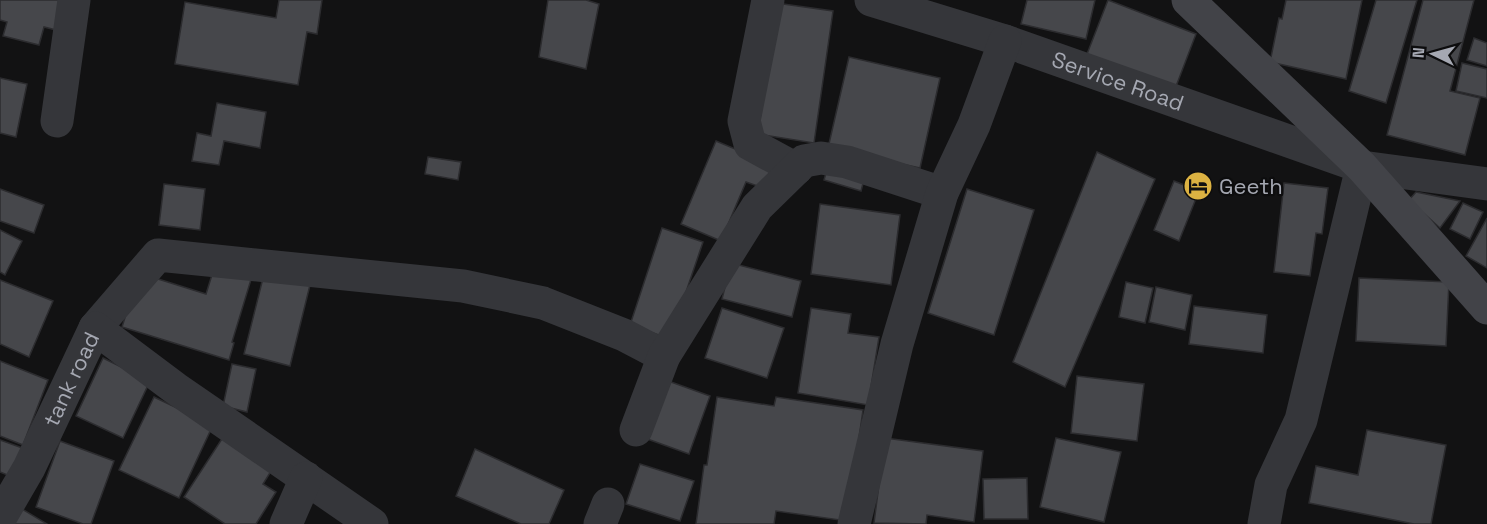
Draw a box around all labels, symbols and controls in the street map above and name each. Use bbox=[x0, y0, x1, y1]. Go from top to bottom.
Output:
north arrow bbox=[1403, 24, 1463, 84]
street label: Service Road bbox=[1048, 45, 1188, 117]
text: N bbox=[1408, 46, 1429, 59]
hotel icon: Geeth bbox=[1182, 170, 1214, 202]
place label: Geeth bbox=[1219, 172, 1283, 200]
street label: tank road bbox=[37, 327, 105, 431]

